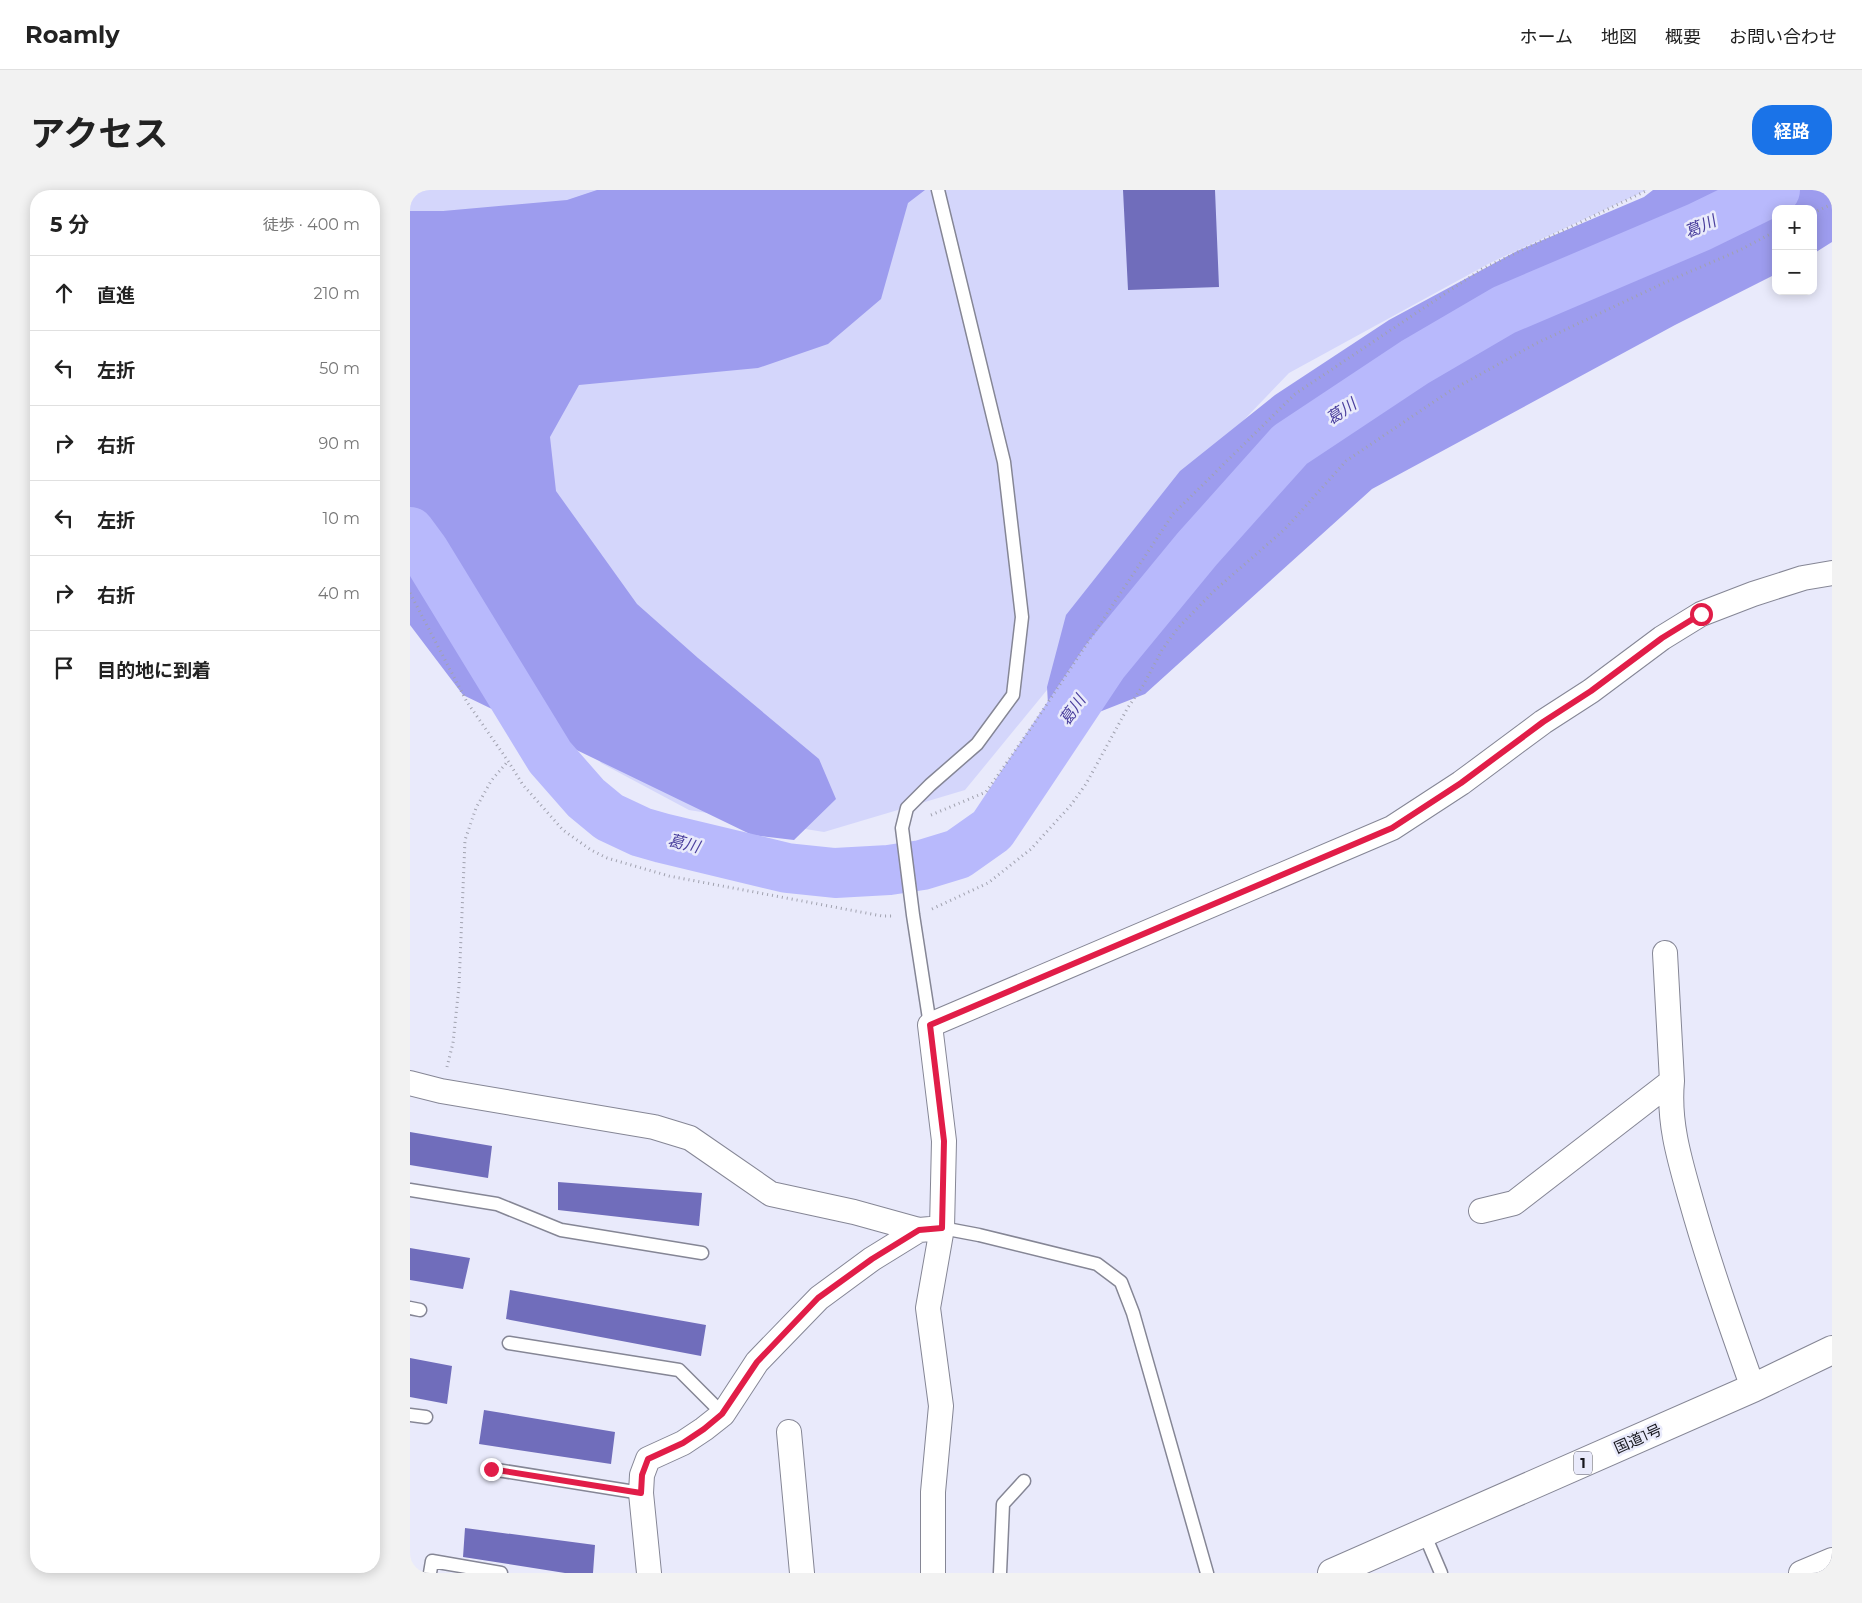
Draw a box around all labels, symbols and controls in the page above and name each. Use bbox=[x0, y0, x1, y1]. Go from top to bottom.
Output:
text: Roamly bbox=[25, 20, 120, 49]
text: ホーム bbox=[1520, 26, 1573, 48]
text: 地図 bbox=[1601, 26, 1637, 48]
text: 概要 bbox=[1665, 26, 1701, 48]
text: お問い合わせ bbox=[1729, 26, 1837, 48]
button: 経路 bbox=[1752, 105, 1832, 155]
text: アクセス bbox=[30, 112, 168, 155]
map controls bbox=[1772, 205, 1817, 295]
button: + bbox=[1772, 205, 1817, 250]
water label: 葛川 bbox=[1682, 210, 1721, 242]
text: 5 分 bbox=[50, 212, 89, 237]
text: 徒歩 · 400 m bbox=[263, 215, 360, 234]
button: − bbox=[1772, 250, 1817, 295]
icon: ahead bbox=[50, 279, 78, 307]
text: 直進 bbox=[97, 284, 135, 307]
text: 210 m bbox=[313, 284, 360, 303]
icon: left bbox=[50, 354, 78, 382]
text: 左折 bbox=[97, 359, 135, 382]
text: 50 m bbox=[319, 359, 360, 378]
water label: 葛川 bbox=[1323, 393, 1362, 428]
icon: right bbox=[50, 429, 78, 457]
text: 右折 bbox=[97, 434, 135, 457]
text: 90 m bbox=[318, 434, 360, 453]
icon: left bbox=[50, 504, 78, 532]
text: 左折 bbox=[97, 509, 135, 532]
text: 10 m bbox=[322, 509, 360, 528]
icon: right bbox=[50, 579, 78, 607]
text: 右折 bbox=[97, 584, 135, 607]
text: 40 m bbox=[318, 584, 360, 603]
route start bbox=[1690, 603, 1713, 626]
icon: arrive bbox=[50, 654, 78, 682]
text: 目的地に到着 bbox=[97, 659, 211, 682]
water label: 葛川 bbox=[1056, 690, 1090, 729]
water label: 葛川 bbox=[666, 830, 704, 857]
street label: 国道1号 bbox=[1611, 1420, 1665, 1457]
road number: 1 bbox=[1574, 1452, 1592, 1474]
route end bbox=[480, 1458, 503, 1481]

